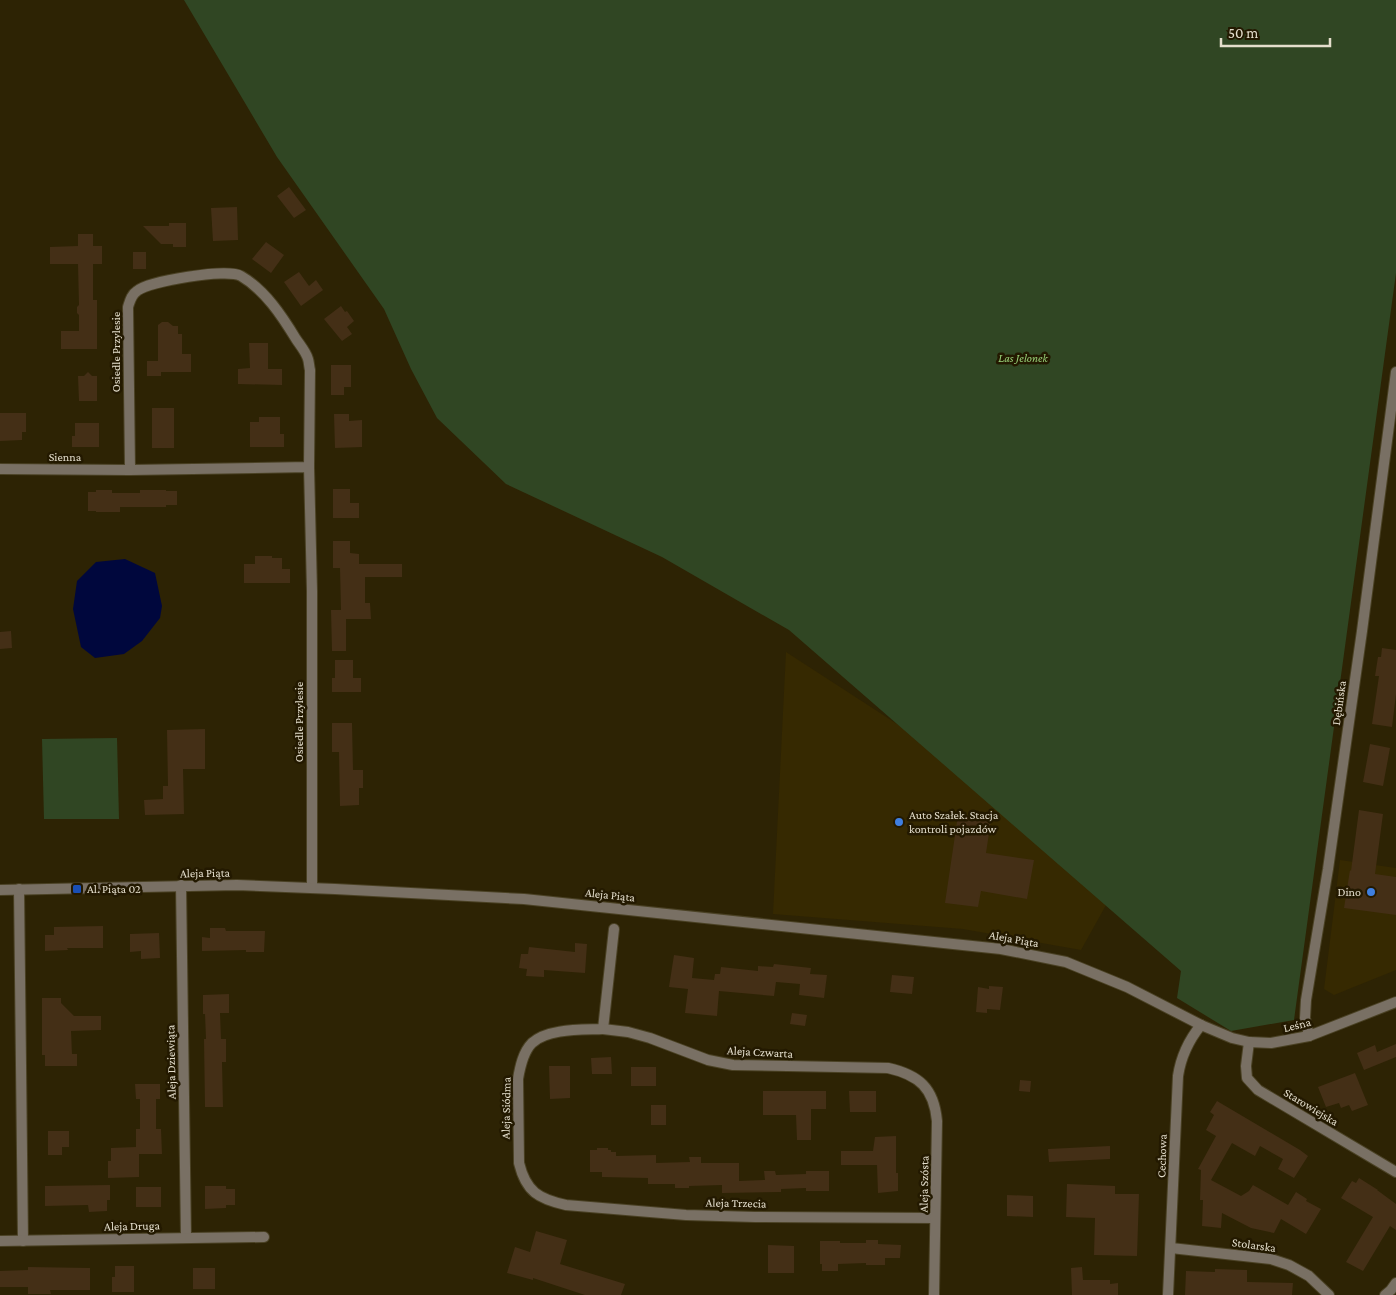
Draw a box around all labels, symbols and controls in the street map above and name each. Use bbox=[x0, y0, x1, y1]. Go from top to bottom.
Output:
scale bar bbox=[1221, 15, 1330, 47]
text: 50 m bbox=[1228, 25, 1258, 41]
street label: Osiedle Przylesie bbox=[109, 312, 123, 392]
park label: Las Jelonek bbox=[998, 351, 1049, 365]
street label: Sienna bbox=[49, 450, 82, 464]
street label: Dębińska bbox=[1329, 679, 1349, 726]
street label: Osiedle Przylesie bbox=[292, 682, 306, 762]
place label: Auto Szałek. Stacja kontroli pojazdów bbox=[909, 808, 999, 836]
marker: Auto Szałek. Stacja kontroli pojazdów bbox=[893, 816, 905, 828]
street label: Aleja Piąta bbox=[180, 866, 231, 880]
place label: Al. Piąta 02 bbox=[87, 882, 141, 896]
marker: Al. Piąta 02 bbox=[71, 883, 83, 895]
street label: Aleja Piąta bbox=[584, 885, 636, 905]
place label: Dino bbox=[1337, 885, 1361, 899]
marker: Dino bbox=[1365, 886, 1377, 898]
street label: Aleja Piąta bbox=[988, 928, 1040, 950]
street label: Leśna bbox=[1282, 1015, 1313, 1035]
street label: Aleja Dziewiąta bbox=[163, 1024, 179, 1099]
street label: Aleja Czwarta bbox=[727, 1043, 794, 1061]
street label: Aleja Siódma bbox=[498, 1076, 514, 1139]
street label: Starowiejska bbox=[1281, 1085, 1341, 1129]
street label: Cechowa bbox=[1154, 1133, 1170, 1178]
street label: Aleja Szósta bbox=[917, 1155, 932, 1213]
street label: Aleja Trzecia bbox=[705, 1195, 767, 1211]
street label: Aleja Druga bbox=[104, 1219, 161, 1233]
street label: Stolarska bbox=[1231, 1235, 1277, 1255]

